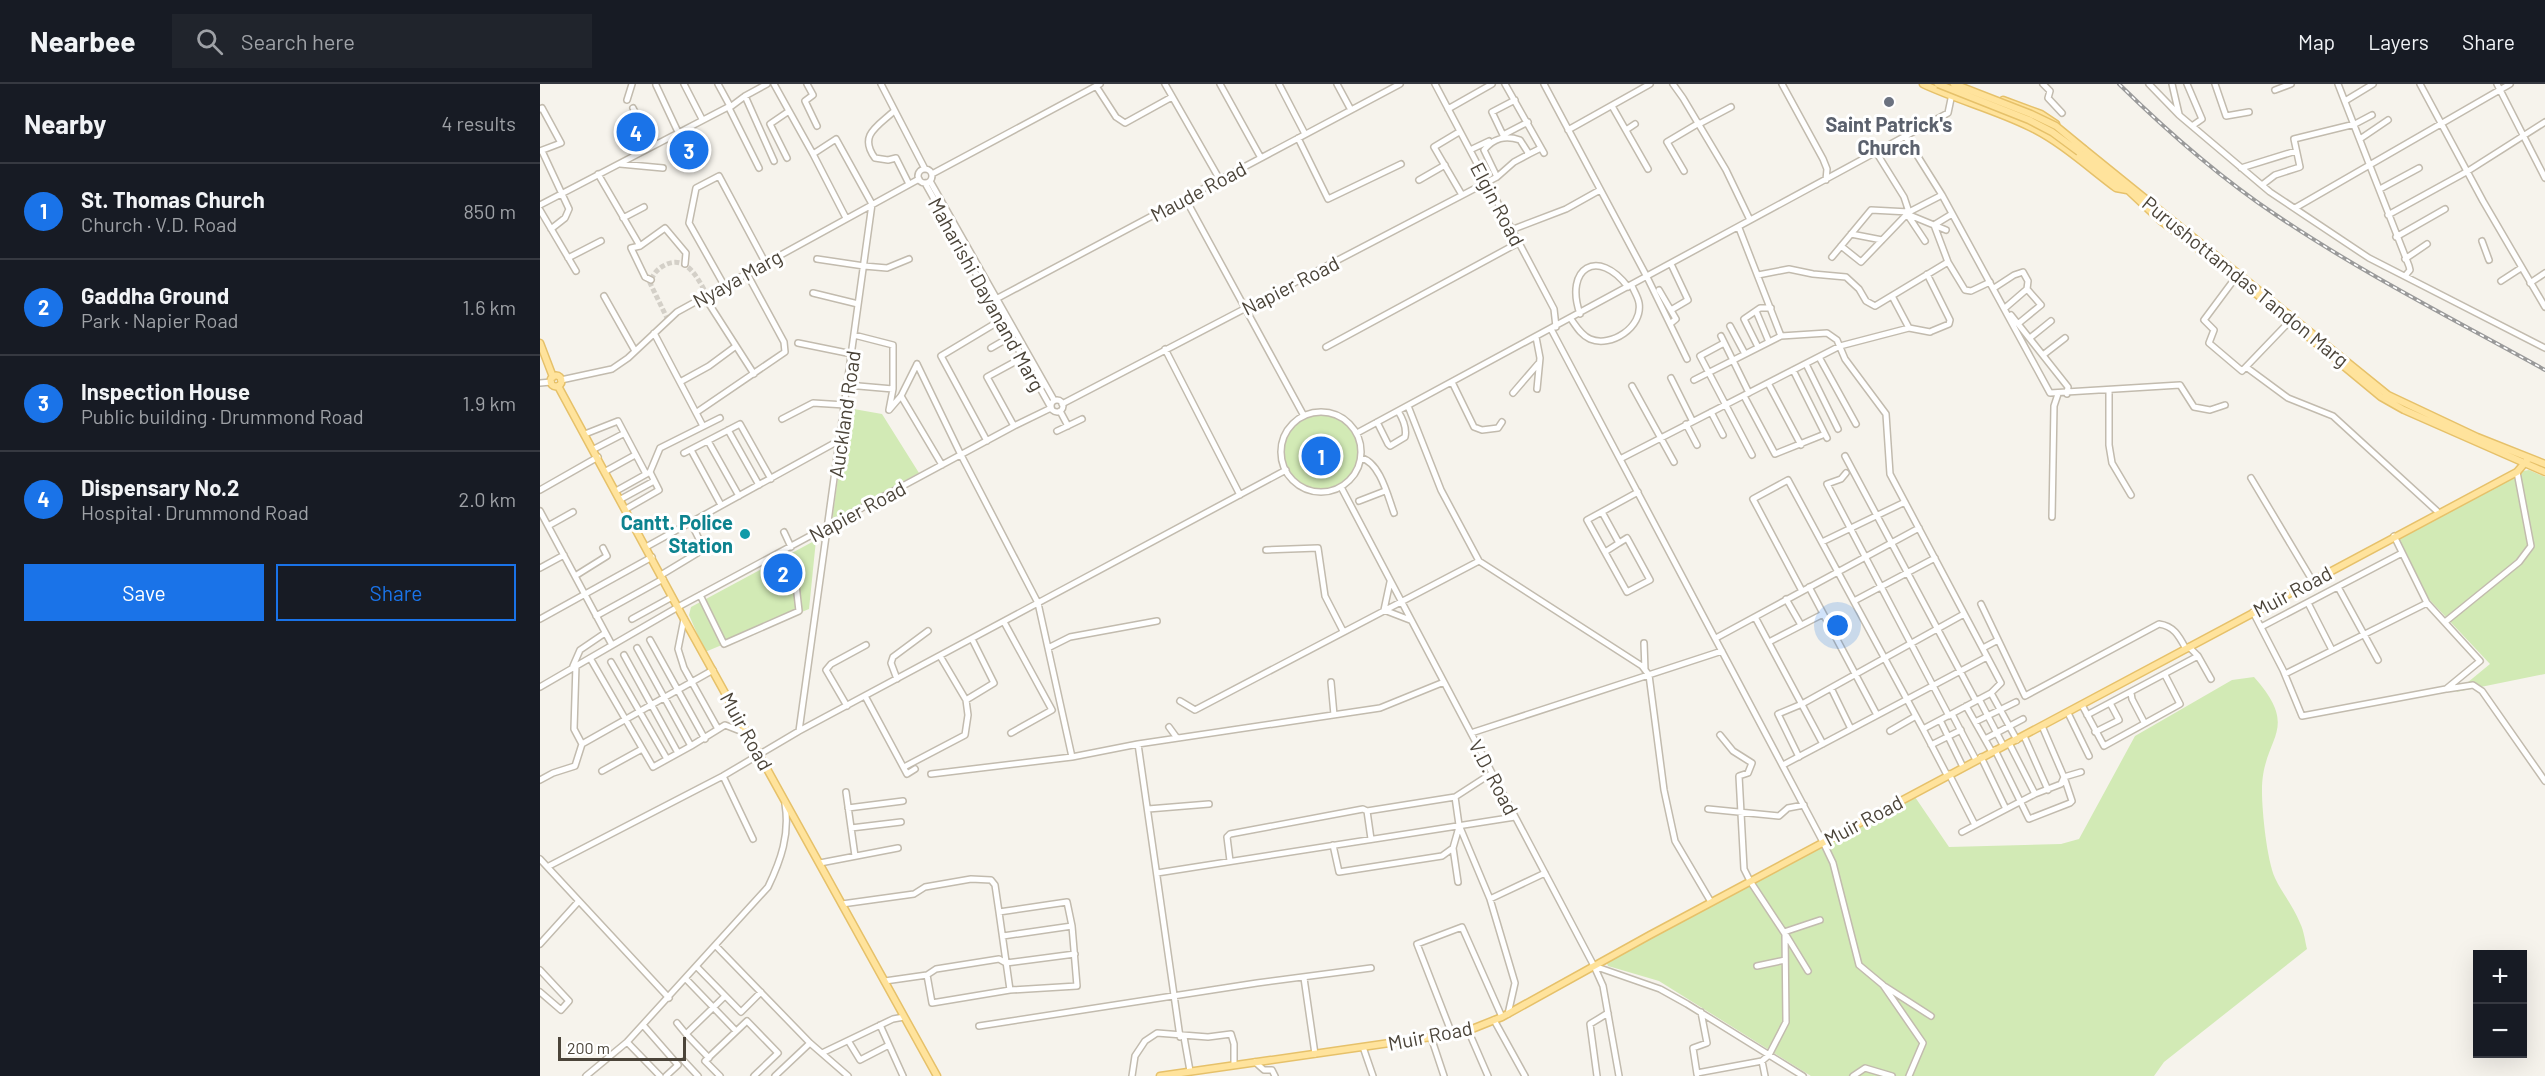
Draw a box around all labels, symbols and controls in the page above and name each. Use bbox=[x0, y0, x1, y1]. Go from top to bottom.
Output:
search box bbox=[172, 14, 592, 68]
text: Nearbee bbox=[30, 24, 136, 58]
icon: search bbox=[193, 25, 226, 58]
text: Search here bbox=[241, 28, 355, 54]
text: Map bbox=[2298, 29, 2335, 54]
text: Layers bbox=[2368, 29, 2429, 54]
text: Share bbox=[2462, 29, 2515, 54]
marker: Saint Patrick's Church bbox=[1882, 95, 1896, 109]
text: Nearby bbox=[24, 108, 106, 139]
pin: 4 bbox=[616, 110, 656, 154]
text: 4 results bbox=[441, 111, 516, 135]
place label: Saint Patrick's Church bbox=[1826, 112, 1952, 159]
pin: 3 bbox=[670, 128, 708, 172]
street label: Maude Road bbox=[1146, 156, 1250, 226]
street label: Elgin Road bbox=[1466, 158, 1530, 250]
text: St. Thomas Church bbox=[81, 186, 265, 212]
street label: Purushottamdas Tandon Marg bbox=[2138, 190, 2354, 372]
street label: Maharishi Dayanand Marg bbox=[924, 193, 1050, 395]
text: 1 bbox=[40, 199, 47, 223]
text: 850 m bbox=[463, 199, 516, 223]
text: Church · V.D. Road bbox=[81, 212, 237, 236]
street label: Nyaya Marg bbox=[688, 244, 786, 312]
street label: Napier Road bbox=[1237, 250, 1343, 320]
text: Gaddha Ground bbox=[81, 282, 229, 308]
text: 2 bbox=[38, 295, 49, 319]
text: 1.6 km bbox=[463, 295, 516, 319]
text: Park · Napier Road bbox=[81, 308, 239, 332]
street label: Auckland Road bbox=[823, 349, 865, 479]
text: Inspection House bbox=[81, 378, 250, 404]
text: 3 bbox=[38, 391, 49, 415]
text: 1.9 km bbox=[462, 391, 516, 415]
text: Public building · Drummond Road bbox=[81, 404, 364, 428]
pin: 1 bbox=[1302, 434, 1340, 478]
text: Dispensary No.2 bbox=[81, 474, 239, 500]
street label: Napier Road bbox=[805, 476, 909, 546]
text: 4 bbox=[37, 487, 50, 511]
text: 2.0 km bbox=[459, 487, 516, 511]
text: Hospital · Drummond Road bbox=[81, 500, 309, 524]
place label: Cantt. Police Station bbox=[621, 510, 733, 557]
marker: Cantt. Police Station bbox=[738, 527, 752, 541]
pin: 2 bbox=[764, 550, 802, 596]
street label: Muir Road bbox=[2249, 560, 2335, 622]
button: Save bbox=[24, 564, 264, 621]
button: Share bbox=[276, 564, 516, 621]
your location bbox=[1823, 611, 1852, 640]
street label: Muir Road bbox=[716, 688, 778, 774]
street label: V.D. Road bbox=[1464, 735, 1524, 819]
street label: Muir Road bbox=[1820, 789, 1906, 851]
map controls bbox=[2473, 950, 2527, 1058]
button: + bbox=[2473, 950, 2527, 1004]
button: − bbox=[2473, 1004, 2527, 1058]
street label: Muir Road bbox=[1386, 1015, 1474, 1055]
scale bar bbox=[558, 1034, 686, 1062]
text: 200 m bbox=[567, 1038, 610, 1057]

